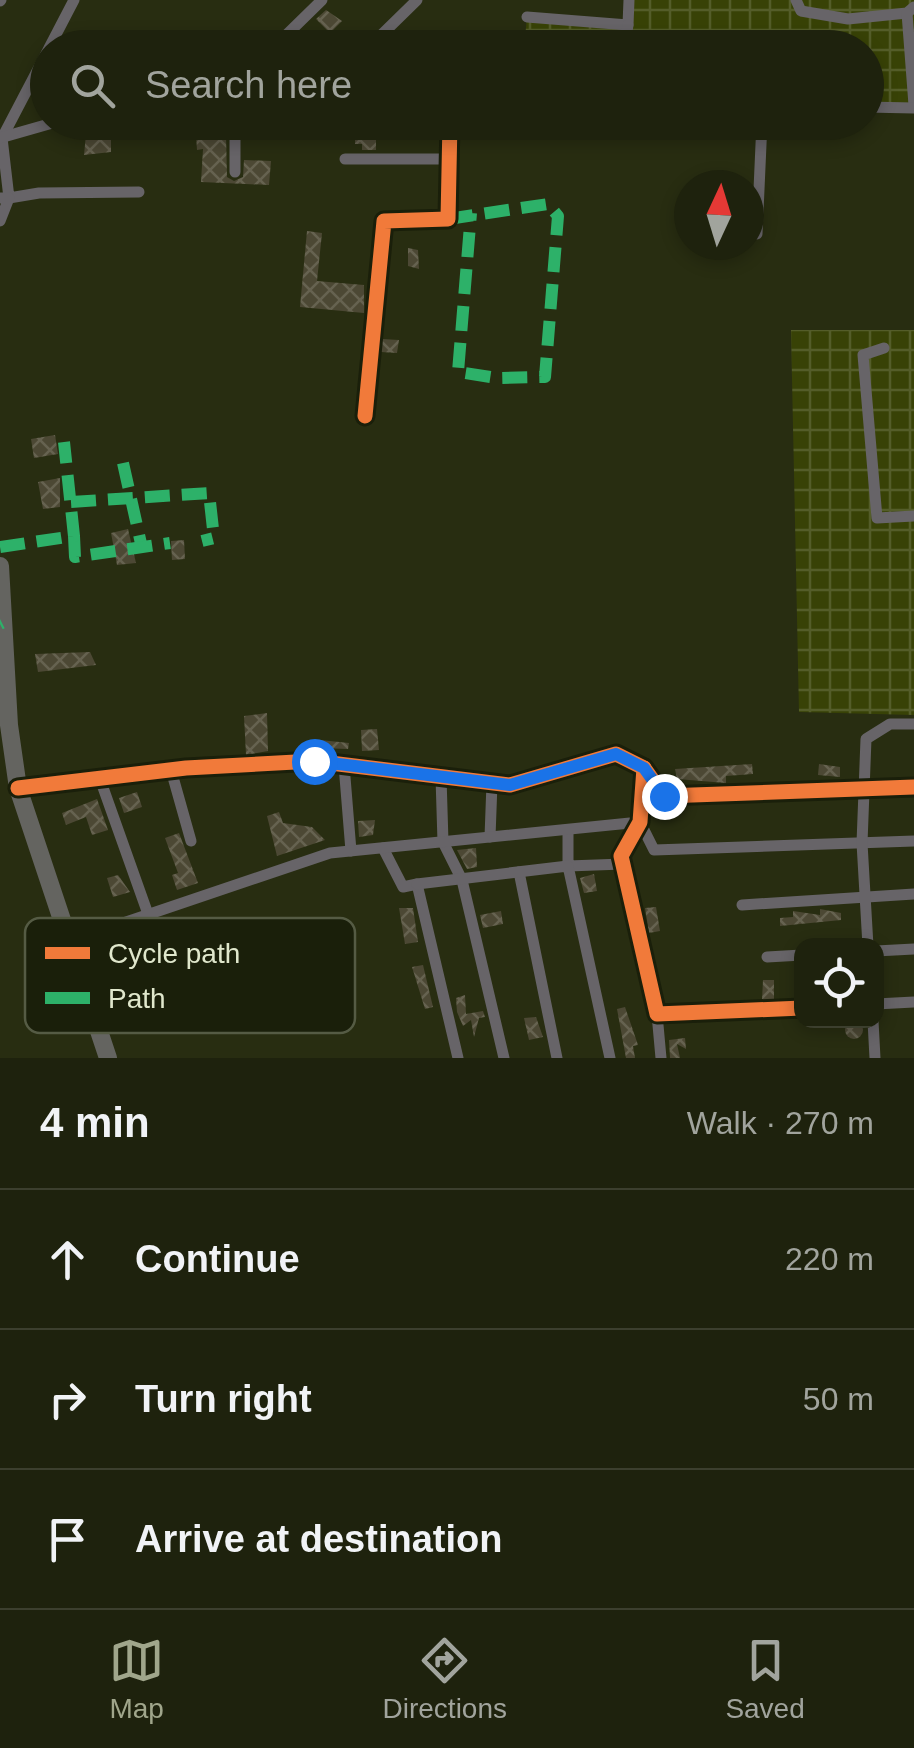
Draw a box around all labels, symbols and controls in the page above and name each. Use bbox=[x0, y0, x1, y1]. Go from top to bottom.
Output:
search box bbox=[30, 30, 884, 140]
icon: search bbox=[65, 58, 120, 113]
text: Search here bbox=[145, 64, 352, 106]
north arrow bbox=[674, 170, 764, 260]
route start bbox=[292, 739, 338, 785]
route end bbox=[642, 774, 688, 820]
legend bbox=[25, 918, 355, 1033]
text: Cycle path bbox=[108, 938, 240, 969]
map controls bbox=[794, 938, 884, 1028]
button: locate bbox=[794, 938, 884, 1028]
text: Path bbox=[108, 983, 166, 1014]
text: 4 min bbox=[40, 1099, 150, 1146]
text: Walk · 270 m bbox=[687, 1105, 874, 1141]
icon: ahead bbox=[40, 1232, 95, 1287]
text: Continue bbox=[135, 1238, 300, 1280]
text: 220 m bbox=[785, 1241, 874, 1277]
icon: right bbox=[40, 1372, 95, 1427]
text: Turn right bbox=[135, 1378, 312, 1420]
text: 50 m bbox=[803, 1381, 874, 1417]
icon: arrive bbox=[40, 1512, 95, 1567]
text: Arrive at destination bbox=[135, 1518, 502, 1560]
tab: Map bbox=[109, 1633, 164, 1725]
tab: Directions bbox=[383, 1633, 507, 1725]
tab: Saved bbox=[725, 1633, 805, 1725]

